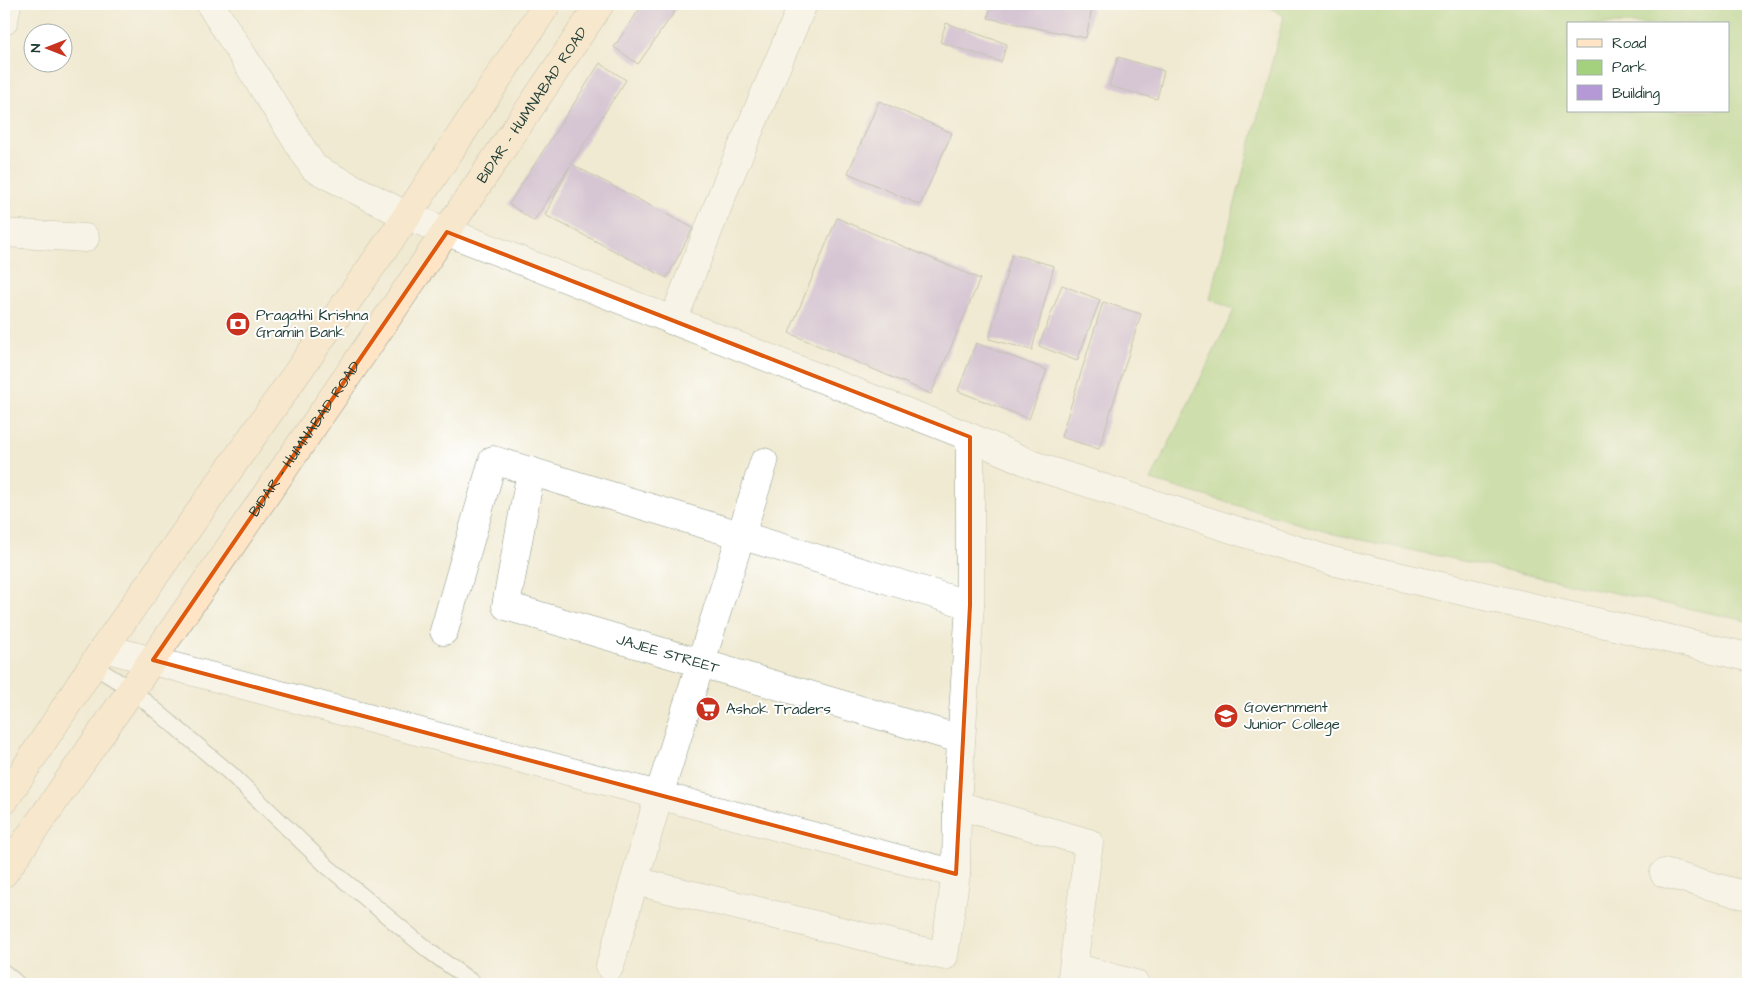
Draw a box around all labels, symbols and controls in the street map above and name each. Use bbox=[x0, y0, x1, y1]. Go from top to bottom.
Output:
north arrow bbox=[22, 22, 72, 72]
legend bbox=[1567, 22, 1730, 112]
street label: BIDAR - HUMNABAD ROAD bbox=[472, 23, 593, 188]
text: Road bbox=[1612, 33, 1647, 54]
text: N bbox=[26, 43, 46, 52]
text: Park bbox=[1612, 57, 1647, 78]
text: Building bbox=[1612, 83, 1660, 105]
place label: Pragathi Krishna Gramin Bank bbox=[256, 305, 369, 343]
bank icon: Pragathi Krishna Gramin Bank bbox=[225, 311, 251, 337]
street label: BIDAR - HUMNABAD ROAD bbox=[244, 357, 366, 521]
street label: JAJEE STREET bbox=[614, 629, 722, 679]
supermarket icon: Ashok Traders bbox=[695, 696, 721, 722]
place label: Government Junior College bbox=[1244, 697, 1340, 736]
place label: Ashok Traders bbox=[726, 699, 832, 720]
school or university icon: Government Junior College bbox=[1213, 703, 1239, 729]

